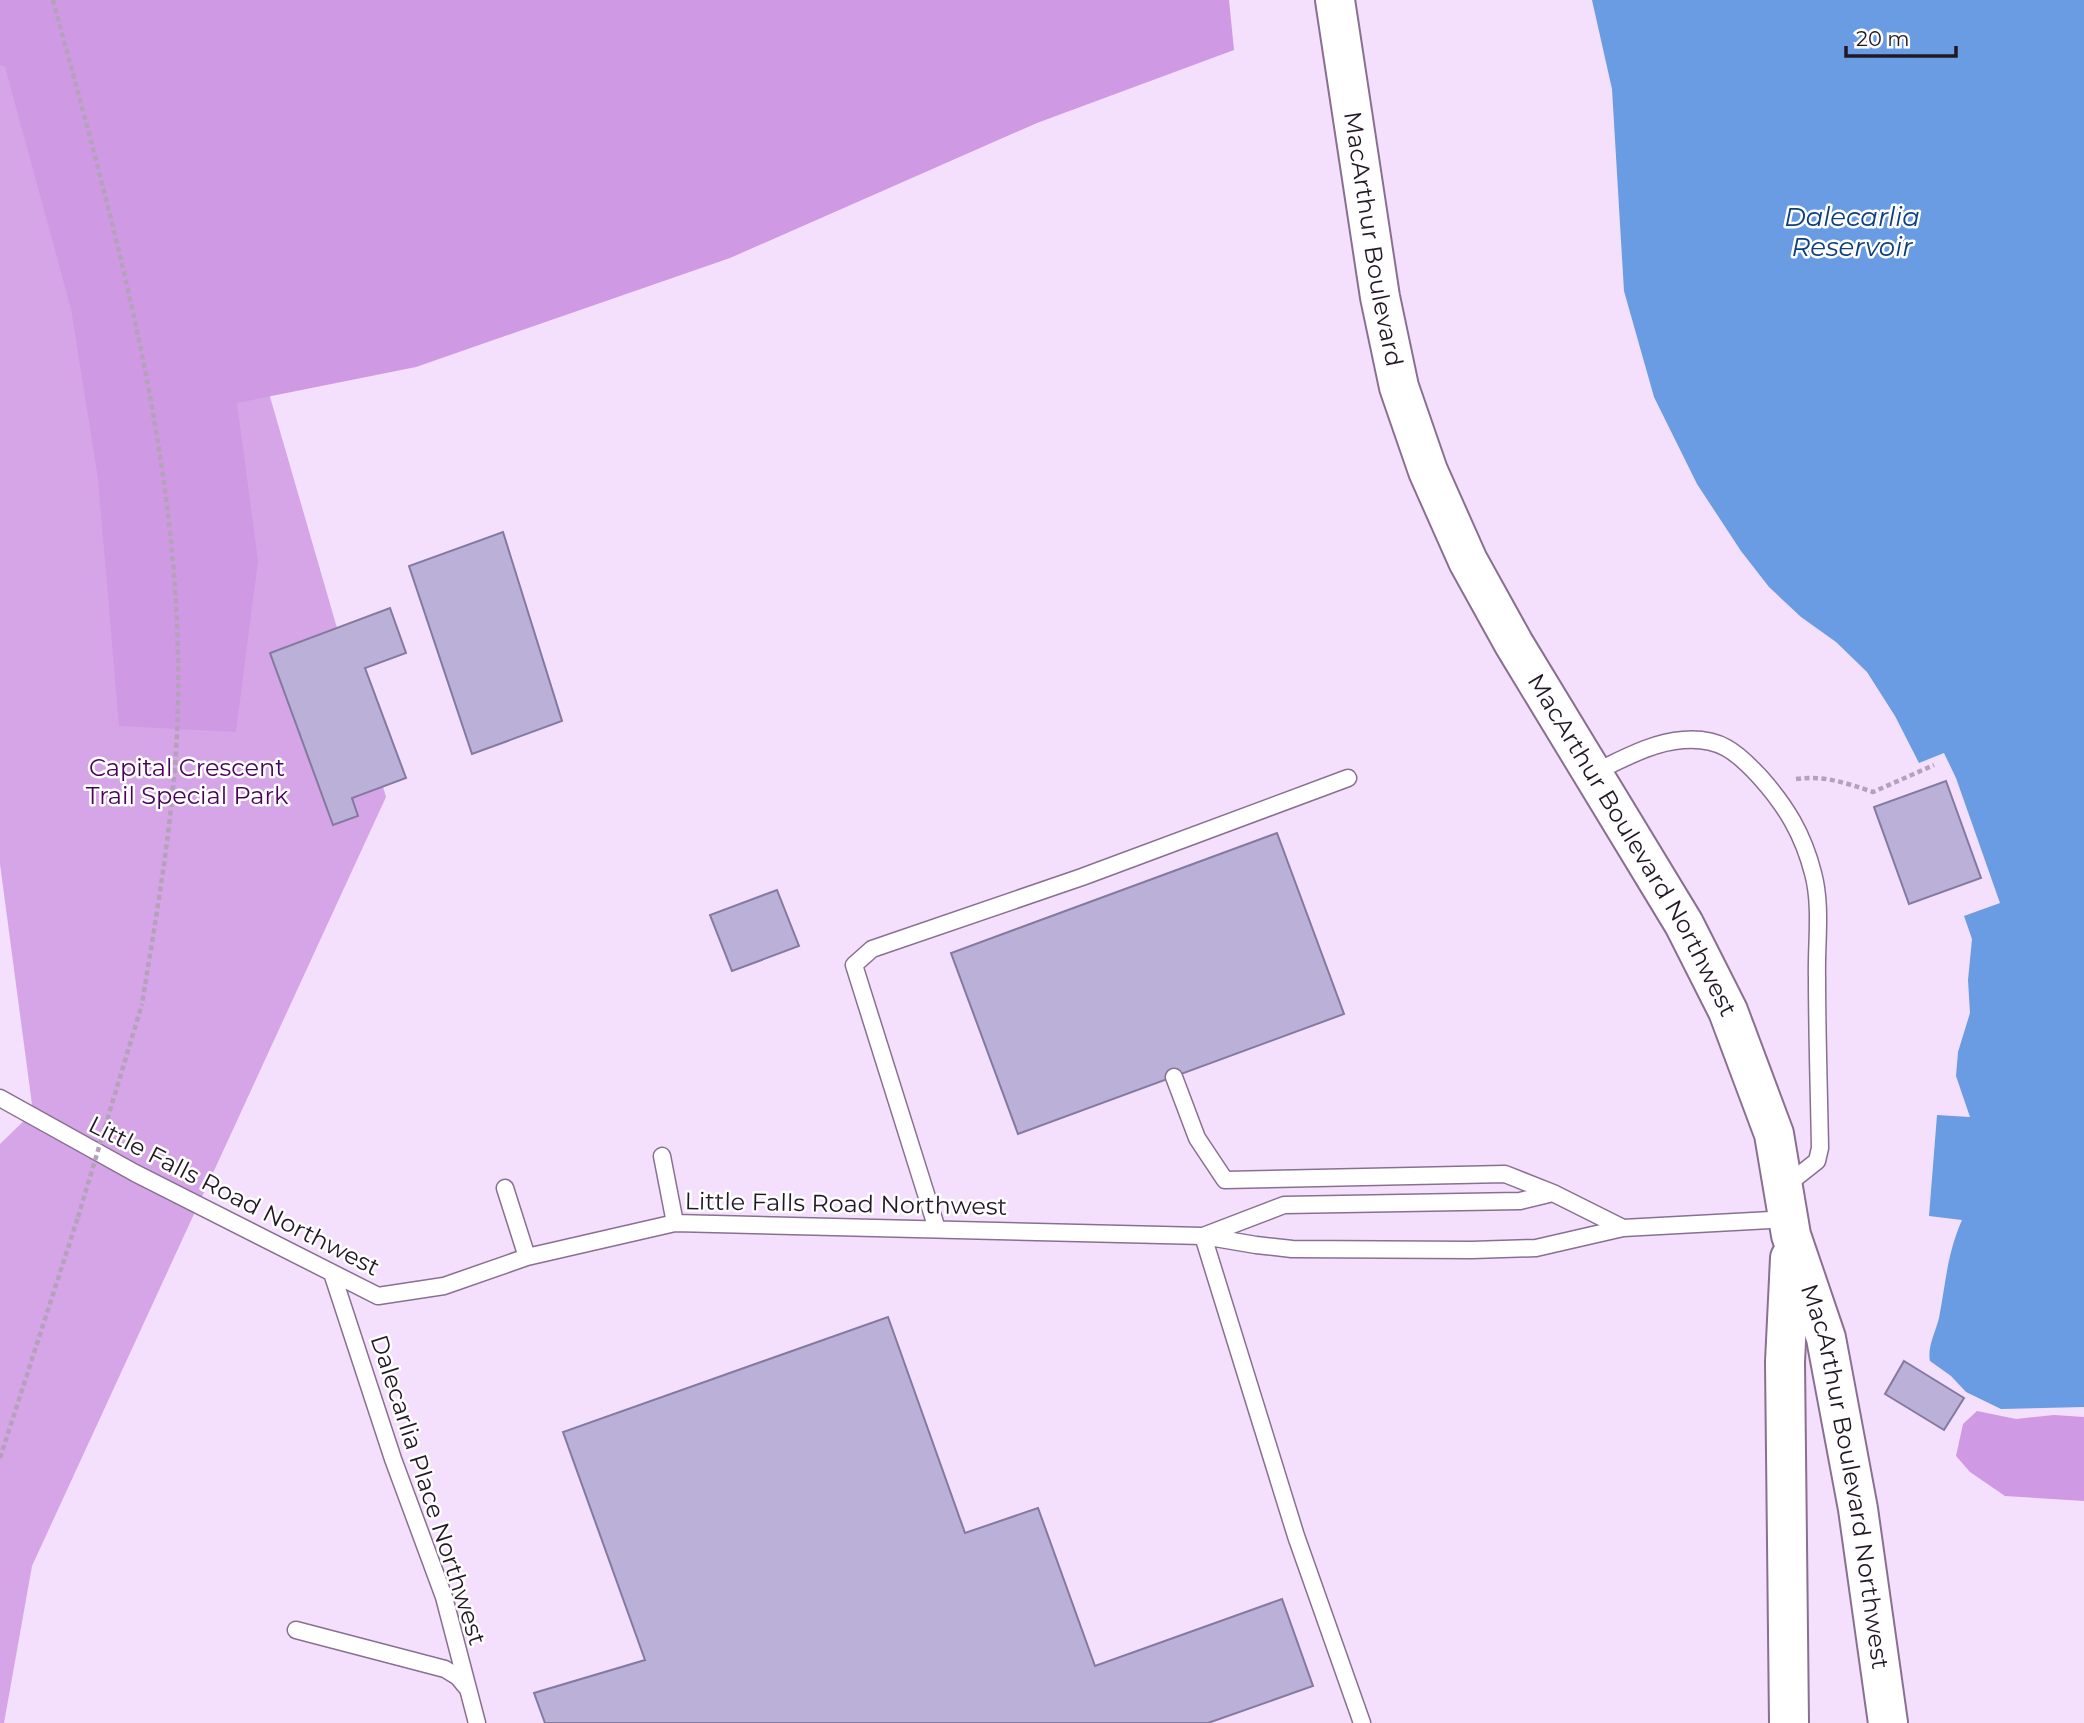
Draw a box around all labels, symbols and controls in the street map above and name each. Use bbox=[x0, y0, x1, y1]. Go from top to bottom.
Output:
scale bar bbox=[1846, 14, 1956, 58]
text: 20 m bbox=[1856, 26, 1910, 51]
street label: MacArthur Boulevard bbox=[1338, 109, 1409, 369]
water label: Dalecarlia Reservoir bbox=[1784, 201, 1920, 263]
street label: MacArthur Boulevard Northwest bbox=[1522, 668, 1743, 1021]
park label: Capital Crescent Trail Special Park bbox=[86, 753, 289, 810]
street label: Little Falls Road Northwest bbox=[84, 1109, 385, 1282]
street label: Little Falls Road Northwest bbox=[685, 1186, 1008, 1221]
street label: MacArthur Boulevard Northwest bbox=[1795, 1280, 1895, 1671]
street label: Dalecarlia Place Northwest bbox=[365, 1331, 492, 1649]

